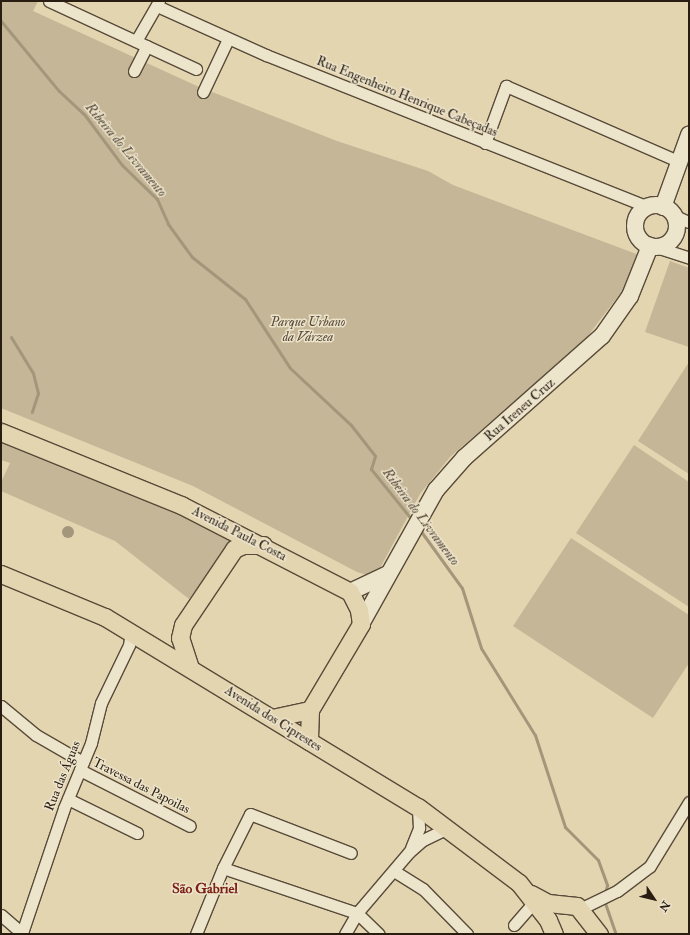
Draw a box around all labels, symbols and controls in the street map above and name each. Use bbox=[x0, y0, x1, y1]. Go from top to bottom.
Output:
street label: Rua Engenheiro Henrique Cabeçadas bbox=[314, 53, 500, 141]
water label: Ribeira do Livramento bbox=[82, 99, 170, 201]
park label: Parque Urbano da Várzea bbox=[271, 315, 345, 346]
street label: Rua Ireneu Cruz bbox=[482, 375, 558, 445]
water label: Ribeira do Livramento bbox=[379, 465, 463, 569]
street label: Avenida Paula Costa bbox=[189, 503, 289, 565]
street label: Avenida dos Ciprestes bbox=[222, 683, 324, 755]
street label: Rua das Águas bbox=[42, 739, 84, 813]
street label: Travessa das Papoilas bbox=[90, 755, 192, 817]
north arrow bbox=[634, 879, 674, 919]
district label: São Gabriel bbox=[172, 881, 238, 897]
text: N bbox=[656, 898, 672, 914]

